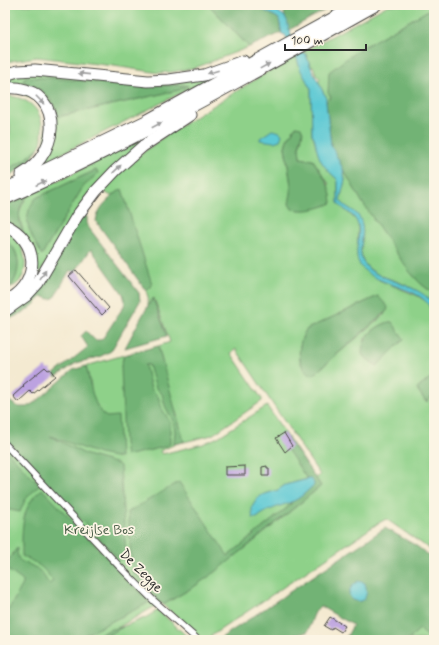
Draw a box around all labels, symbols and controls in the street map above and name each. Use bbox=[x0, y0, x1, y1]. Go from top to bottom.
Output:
scale bar bbox=[285, 26, 366, 52]
text: 100 m bbox=[291, 33, 323, 49]
one-way arrow bbox=[259, 63, 271, 70]
one-way arrow bbox=[207, 69, 219, 75]
one-way arrow bbox=[78, 71, 90, 78]
one-way arrow bbox=[35, 95, 45, 105]
one-way arrow bbox=[151, 122, 163, 129]
one-way arrow bbox=[112, 164, 122, 174]
one-way arrow bbox=[35, 180, 46, 186]
one-way arrow bbox=[39, 270, 47, 280]
park label: Kreijlse Bos bbox=[64, 521, 134, 539]
street label: De Zegge bbox=[115, 545, 167, 598]

